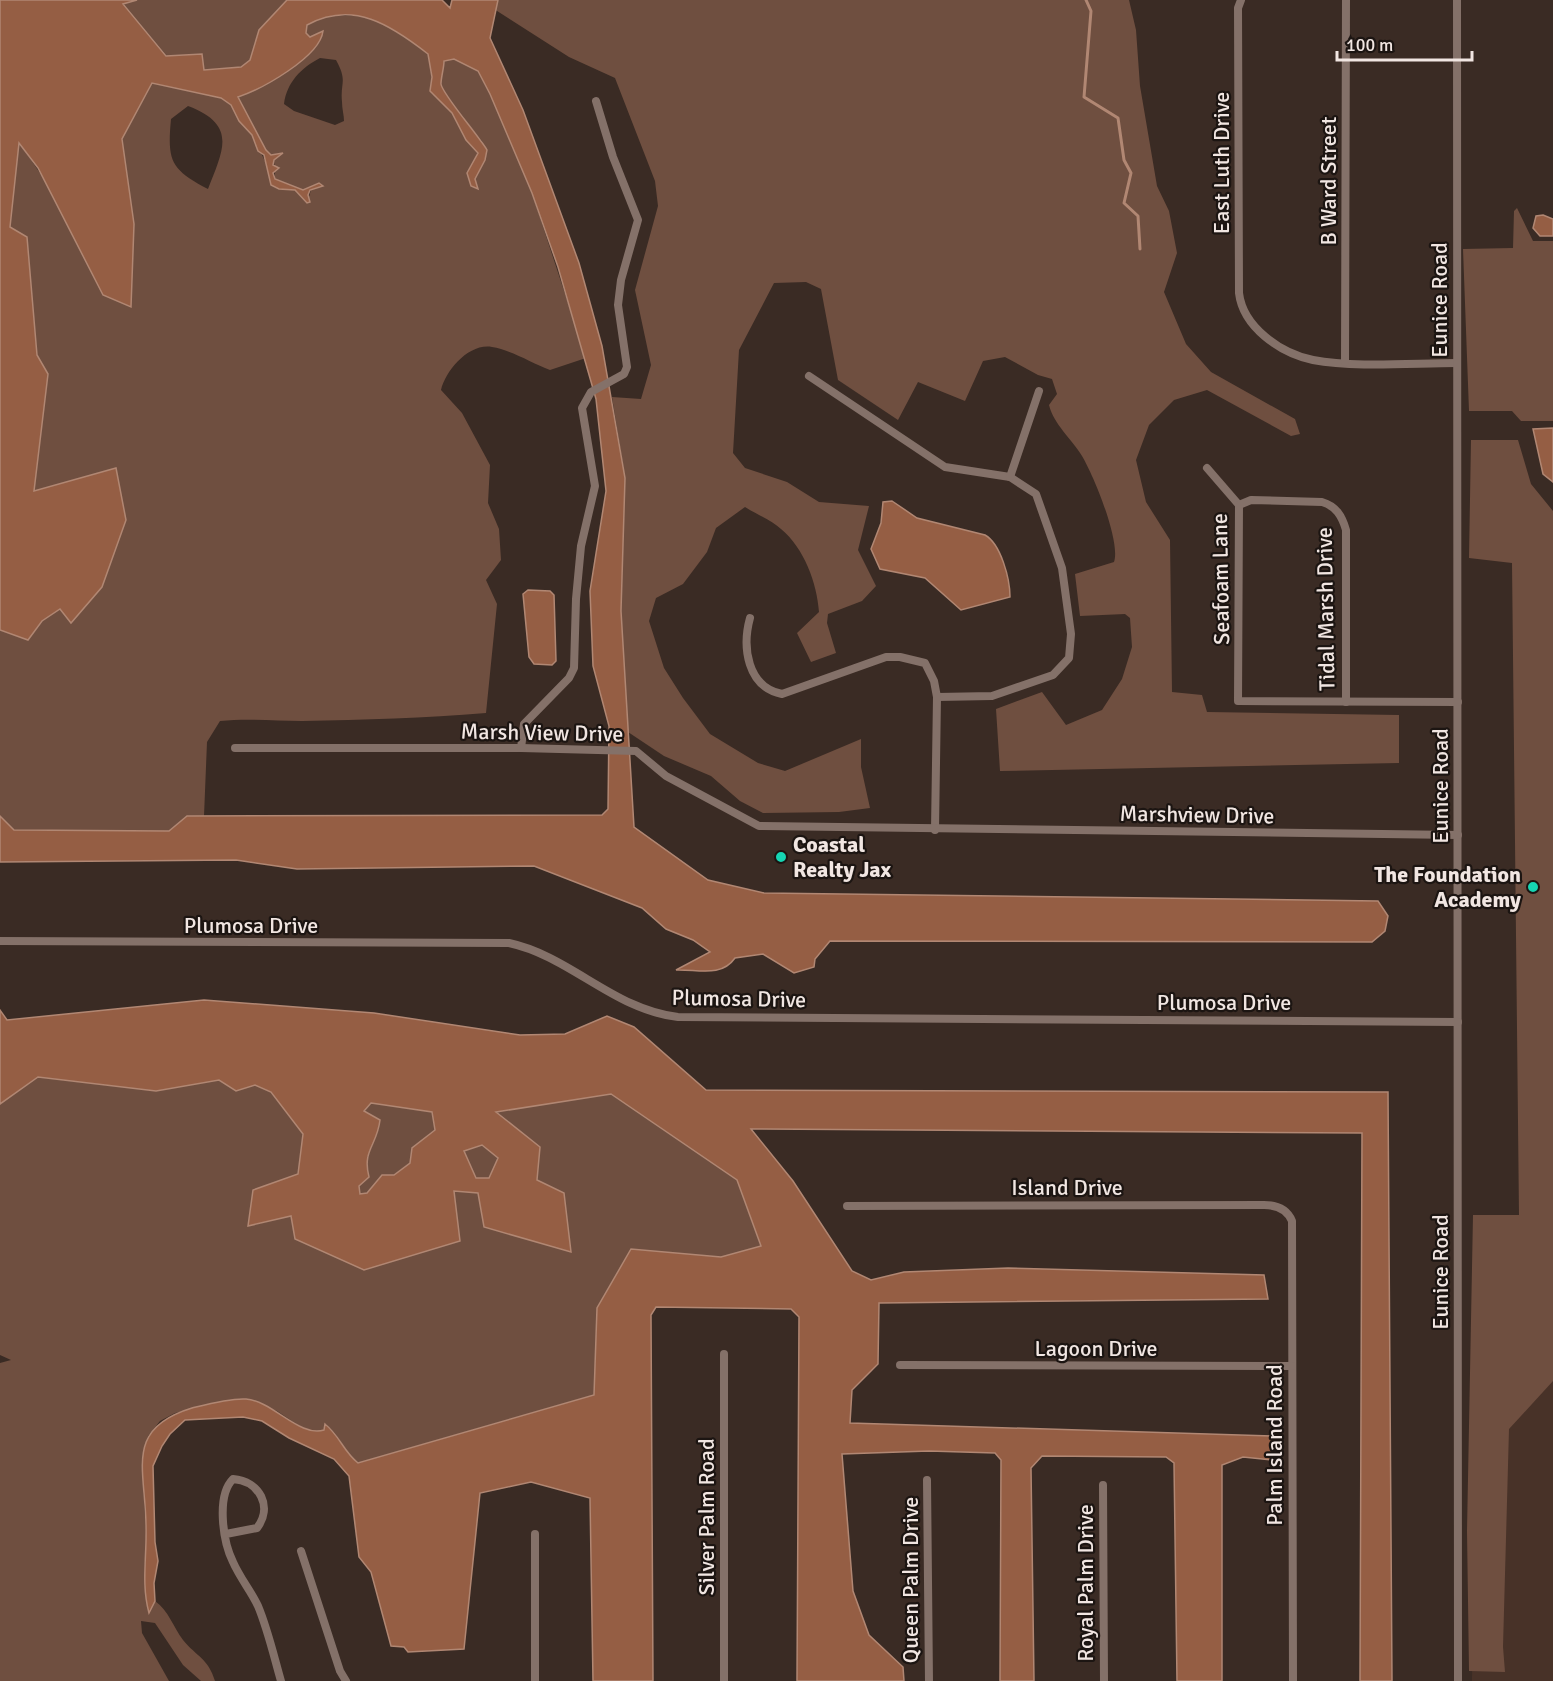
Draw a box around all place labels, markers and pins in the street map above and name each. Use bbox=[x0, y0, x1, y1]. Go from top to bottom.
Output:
place label: Coastal Realty Jax bbox=[793, 831, 891, 883]
marker: Coastal Realty Jax bbox=[774, 850, 788, 864]
place label: The Foundation Academy bbox=[1374, 861, 1521, 913]
marker: The Foundation Academy bbox=[1526, 880, 1540, 894]

